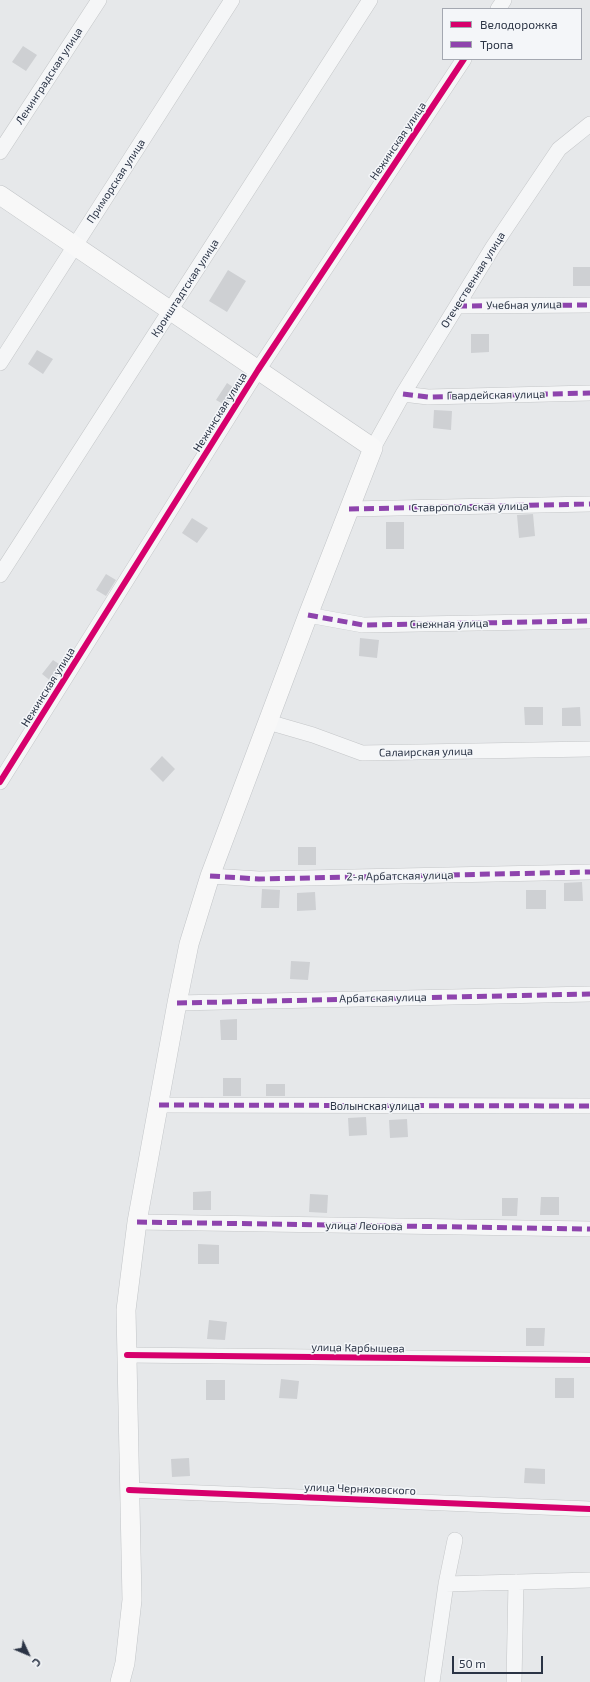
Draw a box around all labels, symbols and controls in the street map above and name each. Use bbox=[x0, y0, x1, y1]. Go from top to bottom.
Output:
legend bbox=[442, 8, 582, 60]
text: Велодорожка bbox=[480, 17, 558, 31]
street label: Ленинградская улица bbox=[13, 25, 85, 127]
text: Тропа bbox=[480, 37, 513, 51]
street label: Нежинская улица bbox=[367, 99, 429, 183]
street label: Приморская улица bbox=[84, 136, 148, 226]
street label: Отечественная улица bbox=[438, 229, 508, 331]
street label: Кронштадтская улица bbox=[148, 237, 222, 339]
street label: Учебная улица bbox=[486, 298, 562, 312]
street label: Нежинская улица bbox=[190, 370, 250, 454]
street label: Гвардейская улица bbox=[447, 388, 545, 402]
street label: Ставропольская улица bbox=[411, 499, 529, 515]
street label: Снежная улица bbox=[409, 617, 489, 631]
street label: Нежинская улица bbox=[18, 645, 78, 729]
street label: Салаирская улица bbox=[379, 745, 473, 759]
street label: 2-я Арбатская улица bbox=[346, 868, 454, 884]
street label: Арбатская улица bbox=[339, 991, 427, 1005]
street label: Волынская улица bbox=[330, 1099, 420, 1113]
street label: улица Леонова bbox=[325, 1219, 403, 1233]
street label: улица Карбышева bbox=[311, 1341, 405, 1355]
street label: улица Черняховского bbox=[304, 1480, 416, 1498]
north arrow bbox=[8, 1634, 48, 1674]
scale bar bbox=[454, 1648, 545, 1674]
text: С bbox=[30, 1656, 44, 1670]
text: 50 m bbox=[459, 1656, 486, 1670]

